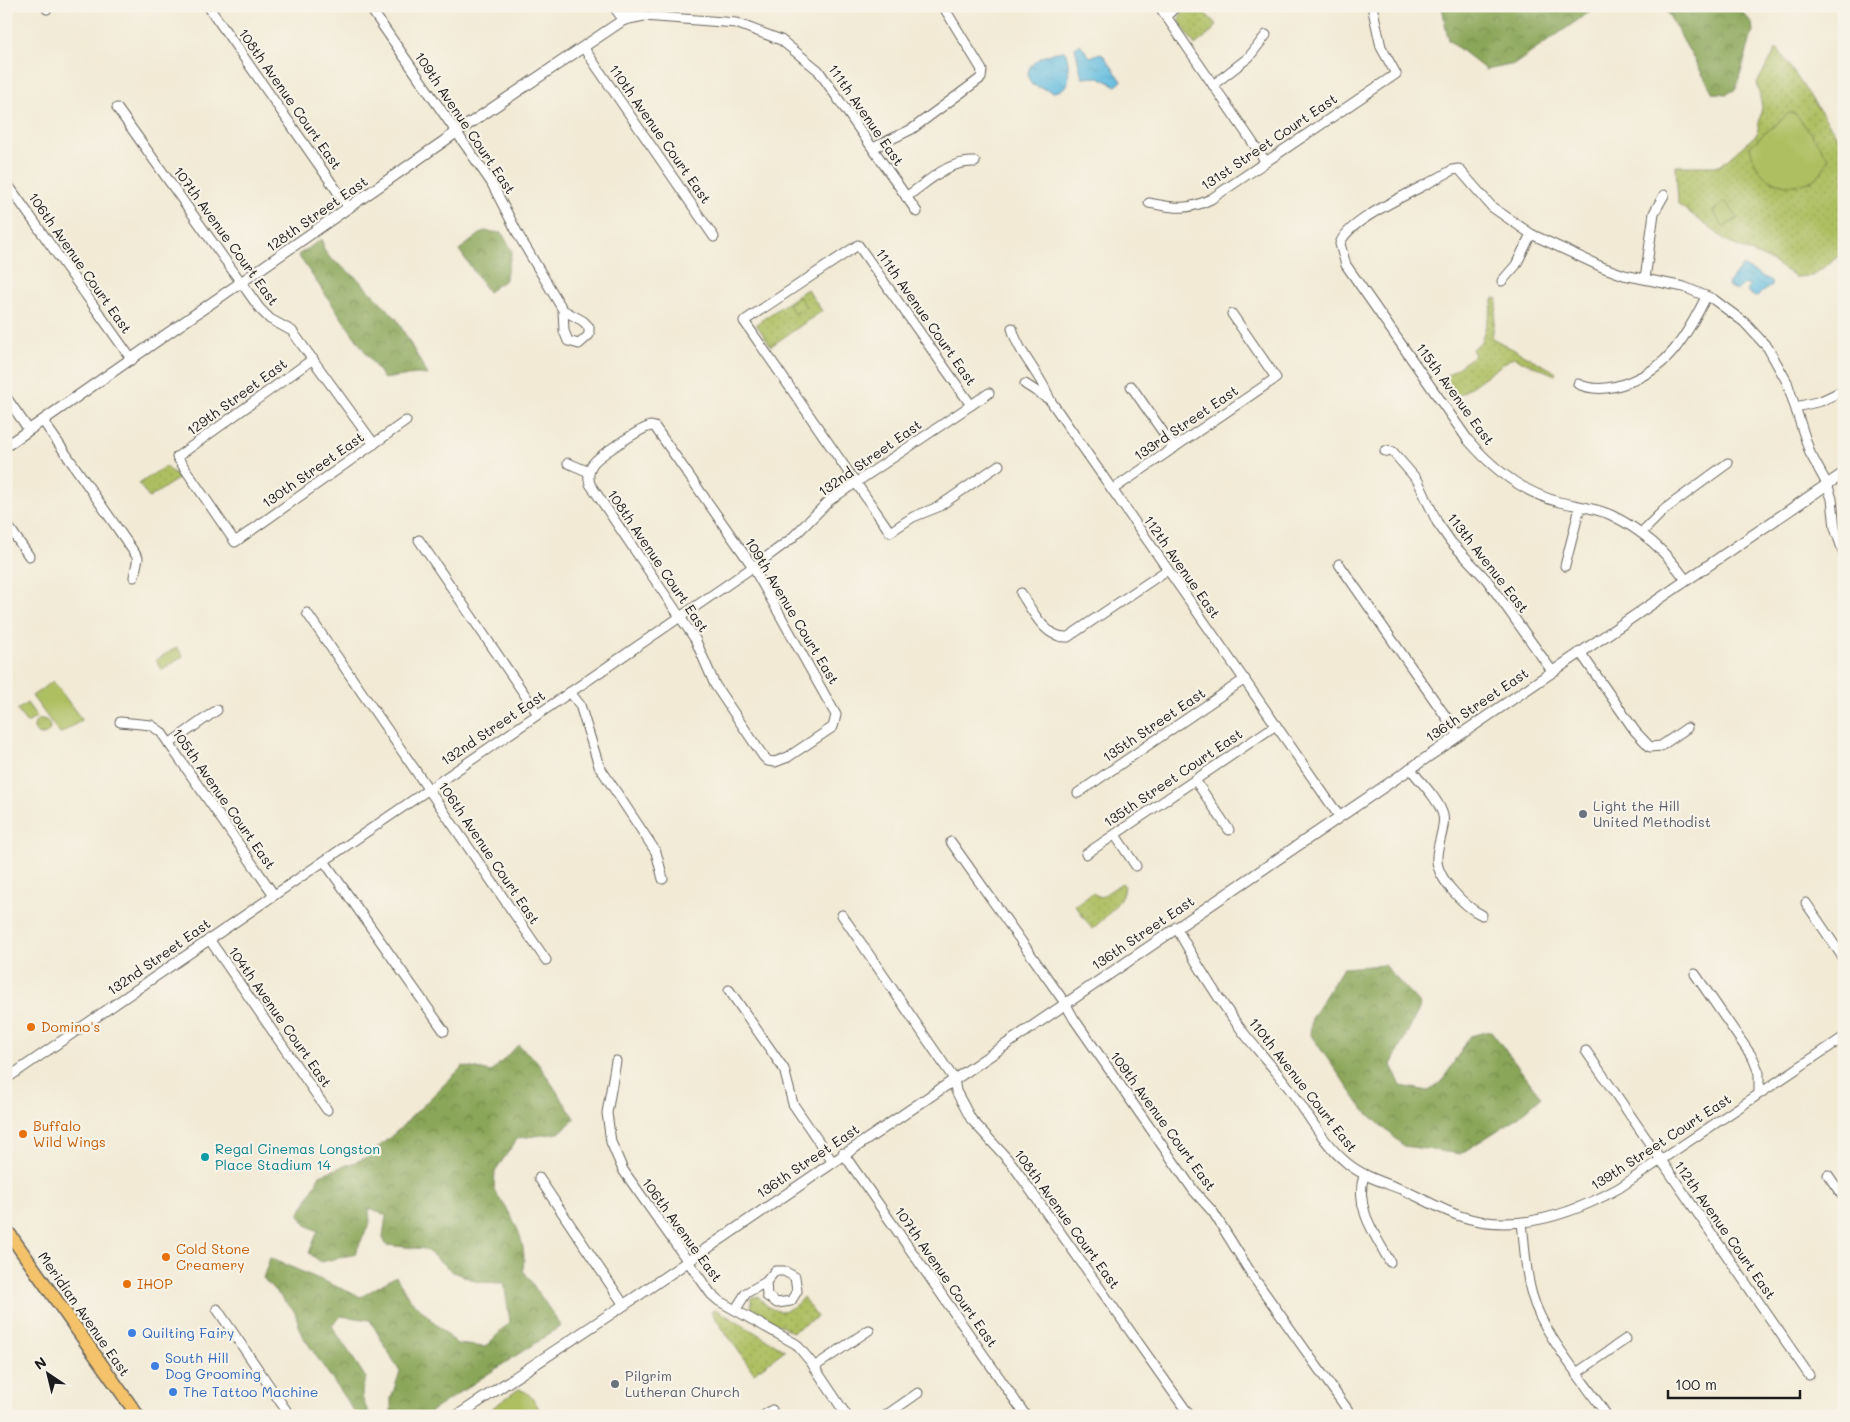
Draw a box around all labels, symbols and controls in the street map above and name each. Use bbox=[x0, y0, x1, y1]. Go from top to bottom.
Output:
street label: 108th Avenue Court East bbox=[234, 24, 346, 173]
street label: 109th Avenue Court East bbox=[411, 48, 520, 198]
street label: 110th Avenue Court East bbox=[605, 60, 716, 207]
street label: 111th Avenue East bbox=[824, 60, 909, 169]
street label: 131st Street Court East bbox=[1197, 89, 1341, 194]
street label: 107th Avenue Court East bbox=[170, 162, 283, 309]
street label: 128th Street East bbox=[262, 171, 371, 256]
street label: 106th Avenue Court East bbox=[24, 188, 136, 337]
street label: 111th Avenue Court East bbox=[872, 244, 981, 389]
street label: 115th Avenue East bbox=[1412, 339, 1499, 449]
street label: 129th Street East bbox=[183, 354, 291, 439]
street label: 133rd Street East bbox=[1130, 381, 1242, 465]
street label: 132nd Street East bbox=[814, 415, 925, 500]
street label: 130th Street East bbox=[258, 427, 367, 512]
street label: 108th Avenue Court East bbox=[604, 486, 713, 636]
street label: 113th Avenue East bbox=[1443, 509, 1533, 617]
street label: 112th Avenue East bbox=[1140, 512, 1225, 622]
street label: 109th Avenue Court East bbox=[741, 534, 844, 688]
street label: 136th Street East bbox=[1422, 663, 1532, 746]
street label: 135th Street East bbox=[1099, 683, 1209, 766]
street label: 132nd Street East bbox=[437, 686, 549, 770]
street label: 135th Street Court East bbox=[1100, 724, 1246, 831]
street label: 105th Avenue Court East bbox=[168, 725, 280, 873]
street label: 106th Avenue Court East bbox=[435, 778, 544, 928]
place label: Light the Hill United Methodist bbox=[1593, 796, 1711, 831]
marker: Light the Hill United Methodist bbox=[1577, 808, 1589, 820]
street label: 136th Street East bbox=[1088, 891, 1198, 974]
street label: 132nd Street East bbox=[103, 914, 214, 999]
street label: 104th Avenue Court East bbox=[224, 942, 336, 1091]
street label: 110th Avenue Court East bbox=[1245, 1013, 1362, 1156]
place label: Domino's bbox=[41, 1017, 100, 1036]
marker: Domino's bbox=[25, 1021, 37, 1033]
street label: 109th Avenue Court East bbox=[1106, 1047, 1220, 1194]
street label: 139th Street Court East bbox=[1587, 1089, 1735, 1194]
place label: Buffalo Wild Wings bbox=[33, 1116, 106, 1151]
street label: 136th Street East bbox=[753, 1119, 863, 1202]
marker: Buffalo Wild Wings bbox=[17, 1128, 29, 1140]
place label: Regal Cinemas Longston Place Stadium 14 bbox=[215, 1139, 380, 1174]
street label: 108th Avenue Court East bbox=[1010, 1145, 1125, 1292]
marker: Regal Cinemas Longston Place Stadium 14 bbox=[199, 1151, 211, 1163]
street label: 112th Avenue Court East bbox=[1670, 1157, 1781, 1303]
street label: 106th Avenue East bbox=[638, 1174, 727, 1286]
street label: 107th Avenue Court East bbox=[891, 1203, 1002, 1351]
place label: Cold Stone Creamery bbox=[176, 1239, 250, 1274]
street label: Meridian Avenue East bbox=[34, 1248, 135, 1380]
marker: Cold Stone Creamery bbox=[160, 1251, 172, 1263]
place label: IHOP bbox=[137, 1274, 173, 1293]
marker: IHOP bbox=[121, 1278, 133, 1290]
place label: Quilting Fairy bbox=[142, 1323, 234, 1342]
marker: Quilting Fairy bbox=[126, 1327, 138, 1339]
place label: South Hill Dog Grooming bbox=[165, 1348, 261, 1383]
north arrow bbox=[22, 1350, 72, 1400]
text: N bbox=[30, 1352, 50, 1374]
marker: South Hill Dog Grooming bbox=[149, 1360, 161, 1372]
place label: Pilgrim Lutheran Church bbox=[625, 1366, 740, 1401]
scale bar bbox=[1668, 1367, 1800, 1399]
text: 100 m bbox=[1675, 1374, 1717, 1394]
marker: Pilgrim Lutheran Church bbox=[609, 1378, 621, 1390]
place label: The Tattoo Machine bbox=[183, 1382, 318, 1401]
marker: The Tattoo Machine bbox=[167, 1386, 179, 1398]

